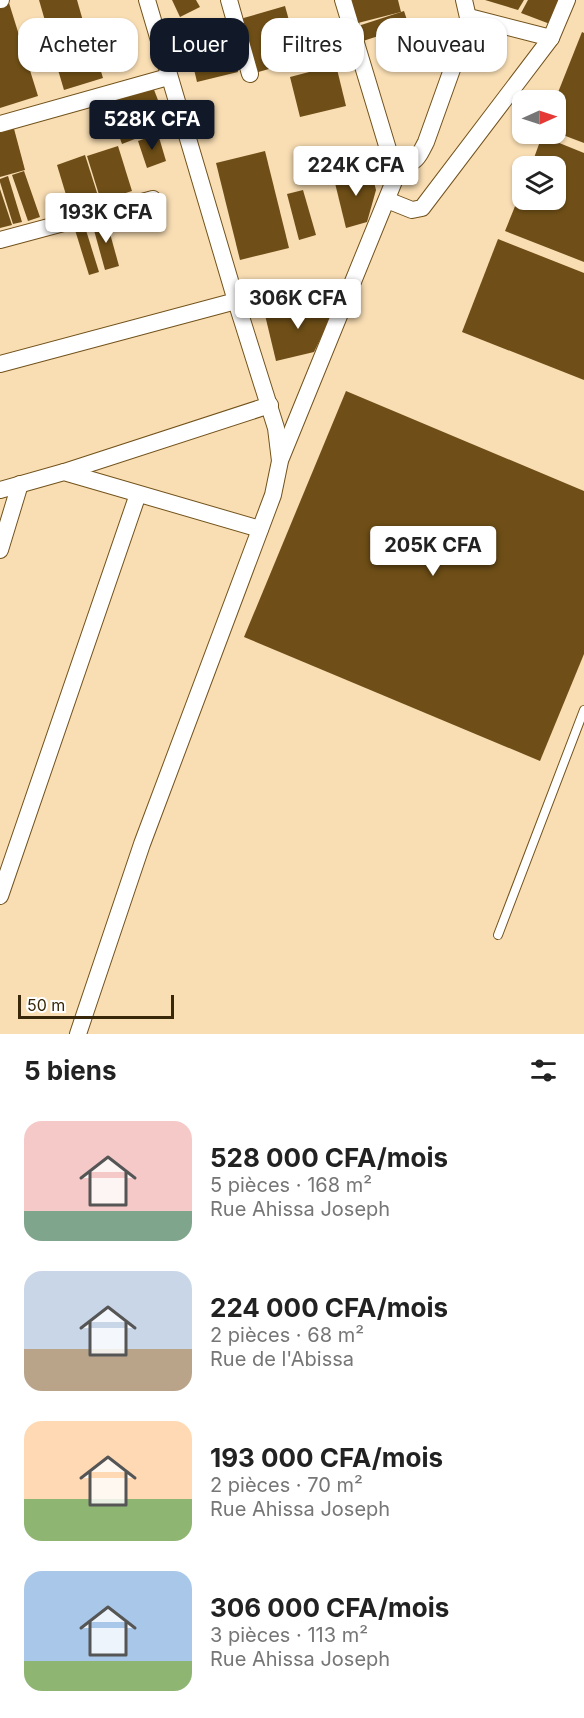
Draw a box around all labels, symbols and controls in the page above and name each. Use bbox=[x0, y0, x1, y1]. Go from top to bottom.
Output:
chip: Acheter bbox=[18, 18, 138, 72]
chip: Louer bbox=[150, 18, 249, 72]
chip: Filtres bbox=[261, 18, 364, 72]
chip: Nouveau bbox=[376, 18, 507, 72]
north arrow bbox=[512, 90, 566, 144]
map controls bbox=[512, 90, 566, 210]
pin: 528K CFA bbox=[90, 100, 214, 151]
text: 528K CFA bbox=[103, 107, 201, 131]
pin: 224K CFA bbox=[294, 146, 418, 197]
text: 224K CFA bbox=[307, 153, 405, 177]
button: layers bbox=[512, 156, 566, 210]
pin: 193K CFA bbox=[44, 193, 168, 244]
text: 193K CFA bbox=[59, 200, 153, 224]
pin: 306K CFA bbox=[236, 279, 360, 330]
text: 306K CFA bbox=[249, 286, 347, 310]
pin: 205K CFA bbox=[371, 526, 495, 577]
text: 205K CFA bbox=[384, 533, 482, 557]
scale bar bbox=[18, 992, 174, 1019]
text: 50 m bbox=[27, 995, 65, 1015]
icon: filters bbox=[527, 1054, 560, 1087]
text: 5 biens bbox=[24, 1055, 116, 1086]
text: 528 000 CFA/mois bbox=[210, 1142, 448, 1173]
icon: home bbox=[72, 1145, 144, 1217]
text: 5 pièces · 168 m² bbox=[210, 1173, 372, 1197]
text: Rue Ahissa Joseph bbox=[210, 1197, 390, 1221]
text: 224 000 CFA/mois bbox=[210, 1292, 448, 1323]
icon: home bbox=[72, 1295, 144, 1367]
text: 2 pièces · 68 m² bbox=[210, 1323, 364, 1347]
text: Rue de l'Abissa bbox=[210, 1347, 354, 1371]
text: 193 000 CFA/mois bbox=[210, 1442, 443, 1473]
icon: home bbox=[72, 1445, 144, 1517]
text: 2 pièces · 70 m² bbox=[210, 1473, 363, 1497]
text: Rue Ahissa Joseph bbox=[210, 1497, 390, 1521]
text: 306 000 CFA/mois bbox=[210, 1592, 449, 1623]
icon: home bbox=[72, 1595, 144, 1667]
text: 3 pièces · 113 m² bbox=[210, 1623, 368, 1647]
text: Rue Ahissa Joseph bbox=[210, 1647, 390, 1671]

